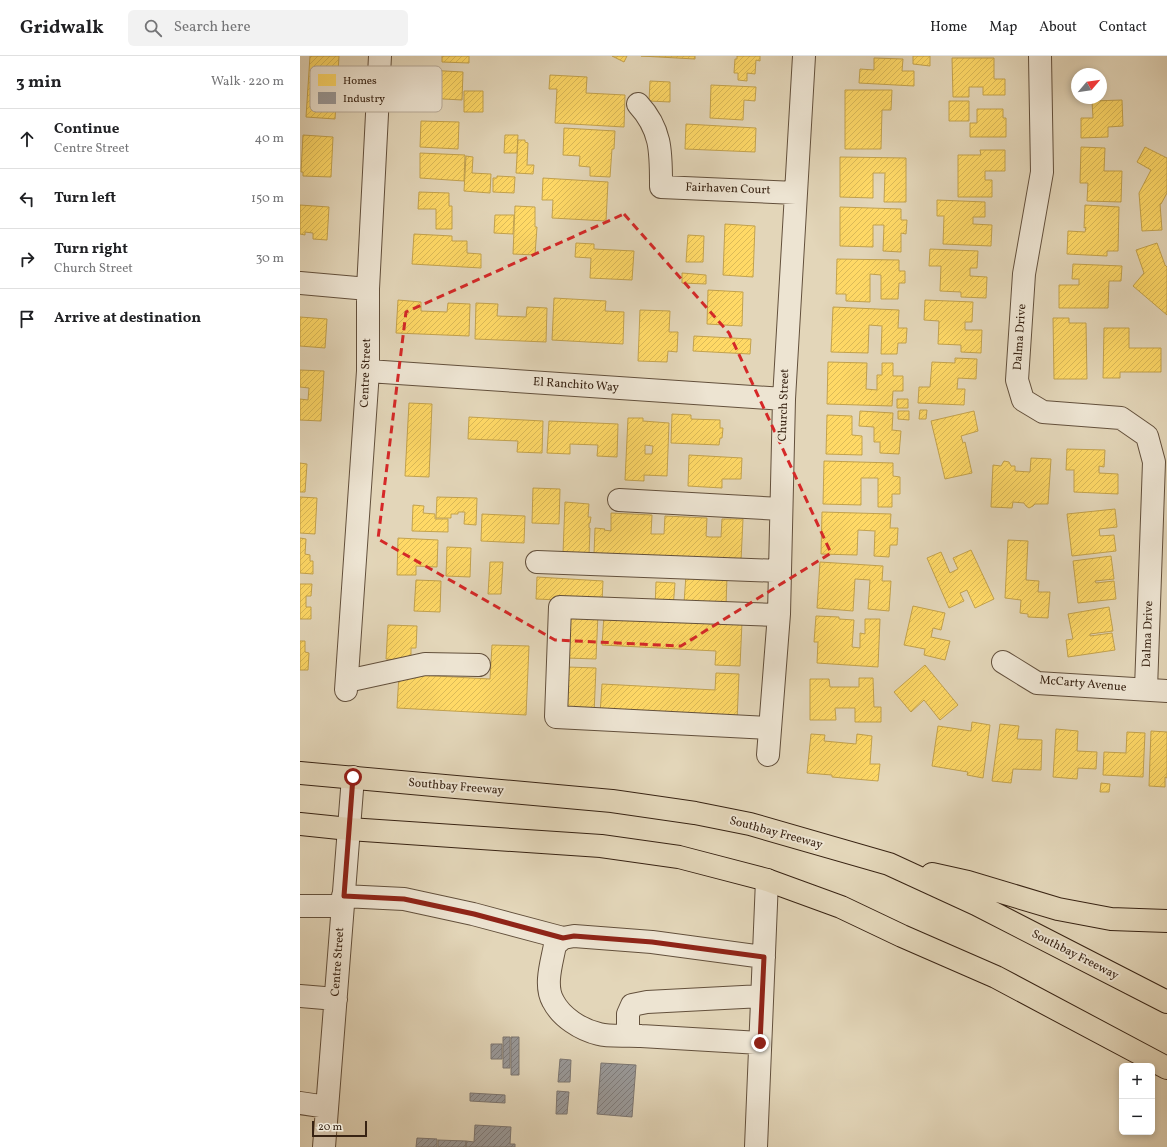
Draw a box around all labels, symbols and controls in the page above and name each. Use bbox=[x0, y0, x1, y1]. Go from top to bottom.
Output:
search box bbox=[128, 10, 408, 46]
text: Gridwalk bbox=[20, 15, 104, 41]
icon: search bbox=[142, 17, 164, 39]
text: Search here bbox=[174, 17, 251, 38]
text: Home bbox=[930, 18, 967, 37]
text: Map bbox=[989, 18, 1017, 37]
text: About bbox=[1039, 18, 1077, 37]
text: Contact bbox=[1099, 18, 1147, 37]
legend bbox=[310, 66, 442, 112]
north arrow bbox=[1071, 68, 1107, 104]
text: 3 min bbox=[16, 71, 62, 94]
text: Walk · 220 m bbox=[211, 73, 284, 91]
text: Homes bbox=[343, 74, 377, 89]
text: Industry bbox=[343, 92, 385, 107]
text: Continue bbox=[54, 119, 119, 140]
icon: ahead bbox=[16, 128, 38, 150]
text: 40 m bbox=[255, 130, 284, 148]
text: Centre Street bbox=[54, 140, 129, 158]
street label: Fairhaven Court bbox=[685, 180, 771, 198]
icon: left bbox=[16, 188, 38, 210]
text: Turn left bbox=[54, 188, 116, 209]
text: 150 m bbox=[251, 190, 284, 208]
text: Turn right bbox=[54, 239, 128, 260]
icon: right bbox=[16, 248, 38, 270]
text: 30 m bbox=[256, 250, 284, 268]
text: Church Street bbox=[54, 260, 133, 278]
street label: Dalma Drive bbox=[1010, 303, 1030, 371]
icon: arrive bbox=[16, 308, 38, 330]
text: Arrive at destination bbox=[54, 308, 201, 329]
street label: Centre Street bbox=[357, 338, 375, 408]
street label: Church Street bbox=[775, 368, 793, 442]
street label: El Ranchito Way bbox=[532, 374, 620, 396]
street label: Dalma Drive bbox=[1139, 600, 1157, 668]
street label: McCarty Avenue bbox=[1039, 672, 1127, 696]
route start bbox=[344, 768, 362, 786]
street label: Southbay Freeway bbox=[408, 775, 505, 799]
street label: Southbay Freeway bbox=[728, 813, 825, 853]
street label: Southbay Freeway bbox=[1029, 926, 1122, 984]
street label: Centre Street bbox=[328, 927, 348, 997]
route end bbox=[751, 1034, 769, 1052]
map controls bbox=[1119, 1063, 1155, 1135]
button: + bbox=[1119, 1063, 1155, 1099]
button: − bbox=[1119, 1099, 1155, 1135]
scale bar bbox=[312, 1119, 367, 1138]
text: 20 m bbox=[318, 1120, 342, 1135]

